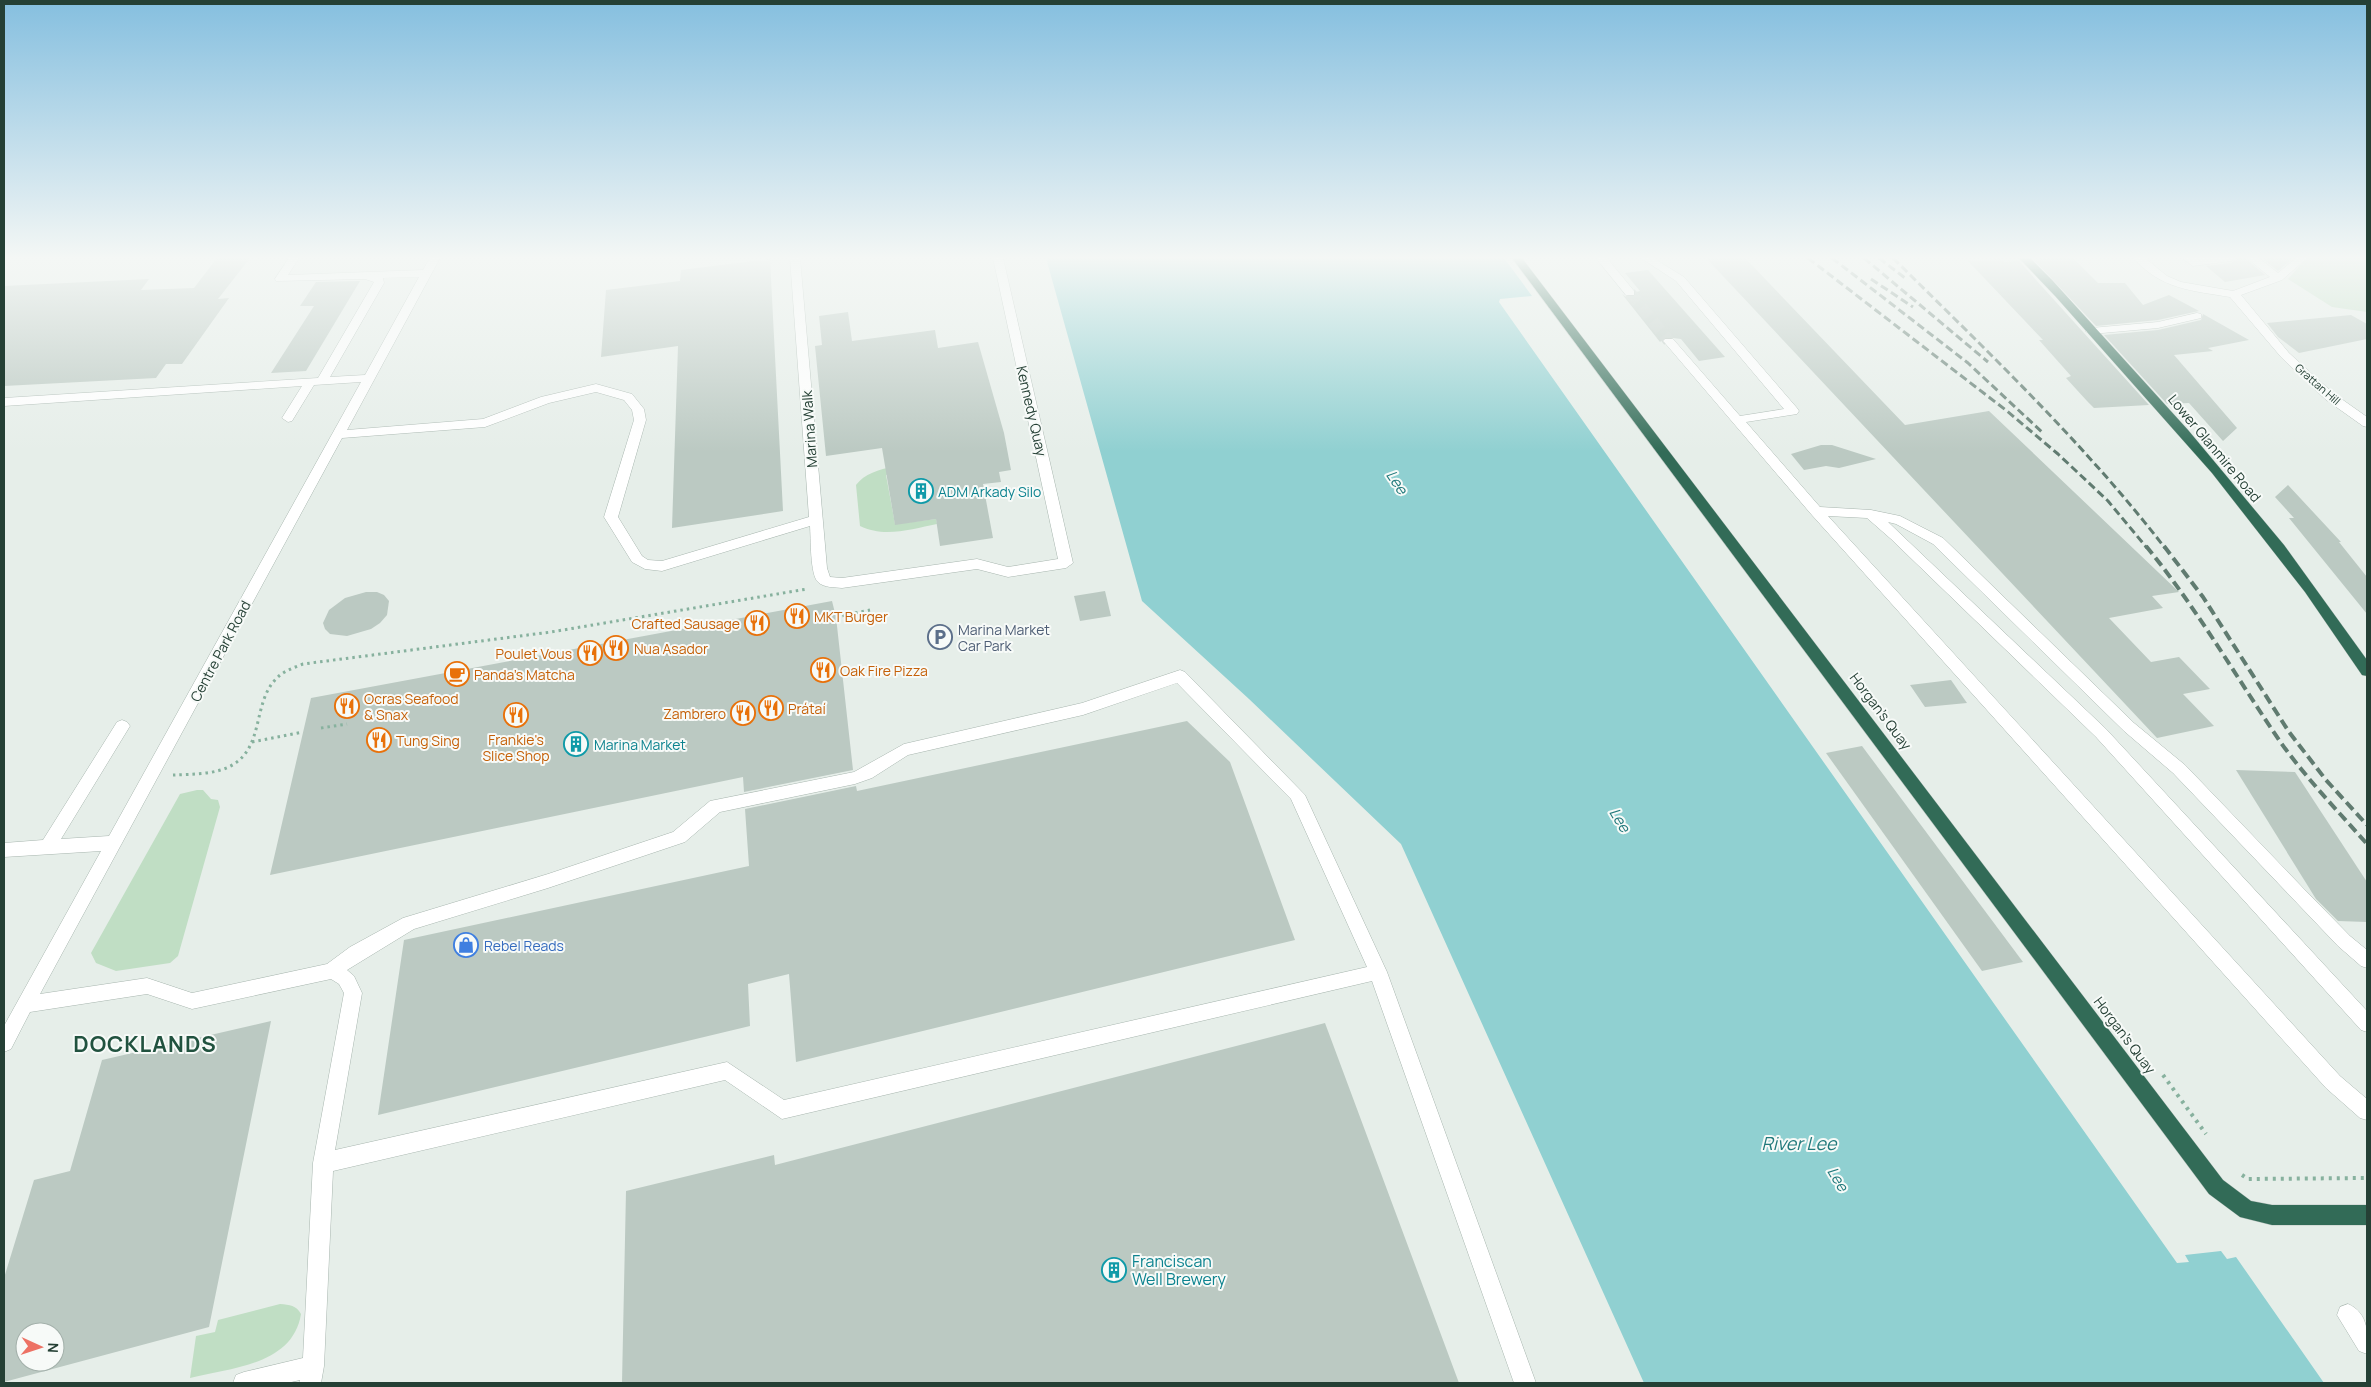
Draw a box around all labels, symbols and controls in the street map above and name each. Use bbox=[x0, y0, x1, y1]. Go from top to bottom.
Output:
street label: Grattan Hill bbox=[2292, 360, 2344, 408]
street label: Kennedy Quay bbox=[1012, 364, 1052, 459]
street label: Marina Walk bbox=[797, 389, 821, 468]
street label: Lower Glanmire Road bbox=[2164, 390, 2266, 506]
water label: Lee bbox=[1381, 466, 1413, 499]
building icon: ADM Arkady Silo bbox=[908, 478, 934, 504]
place label: ADM Arkady Silo bbox=[938, 482, 1041, 501]
street label: Centre Park Road bbox=[185, 597, 255, 705]
restaurant icon: MKT Burger bbox=[784, 603, 810, 629]
place label: MKT Burger bbox=[814, 607, 888, 626]
restaurant icon: Crafted Sausage bbox=[744, 610, 770, 636]
place label: Crafted Sausage bbox=[632, 614, 740, 633]
place label: Marina Market Car Park bbox=[958, 620, 1050, 655]
parking icon: Marina Market Car Park bbox=[927, 624, 953, 650]
restaurant icon: Nua Asador bbox=[603, 635, 629, 661]
place label: Nua Asador bbox=[634, 639, 708, 658]
restaurant icon: Poulet Vous bbox=[577, 640, 603, 666]
place label: Poulet Vous bbox=[496, 644, 572, 663]
restaurant icon: Oak Fire Pizza bbox=[810, 657, 836, 683]
cafe icon: Panda's Matcha bbox=[444, 661, 470, 687]
place label: Oak Fire Pizza bbox=[840, 661, 928, 680]
place label: Panda's Matcha bbox=[474, 665, 575, 684]
street label: Horgan's Quay bbox=[1846, 669, 1917, 754]
place label: Ocras Seafood & Snax bbox=[364, 689, 459, 724]
restaurant icon: Ocras Seafood & Snax bbox=[334, 693, 360, 719]
restaurant icon: Prátaí bbox=[758, 695, 784, 721]
place label: Prátaí bbox=[788, 699, 826, 718]
restaurant icon: Zambrero bbox=[730, 700, 756, 726]
restaurant icon: Frankie's Slice Shop bbox=[503, 702, 529, 728]
place label: Zambrero bbox=[663, 704, 726, 723]
restaurant icon: Tung Sing bbox=[366, 727, 392, 753]
place label: Frankie's Slice Shop bbox=[482, 730, 550, 765]
place label: Tung Sing bbox=[396, 731, 460, 750]
building icon: Marina Market bbox=[563, 731, 589, 757]
place label: Marina Market bbox=[594, 735, 686, 754]
water label: Lee bbox=[1605, 804, 1636, 837]
shop icon: Rebel Reads bbox=[453, 932, 479, 958]
place label: Rebel Reads bbox=[484, 936, 564, 955]
street label: Horgan's Quay bbox=[2090, 993, 2161, 1078]
district label: DOCKLANDS bbox=[73, 1029, 217, 1059]
water label: River Lee bbox=[1761, 1131, 1838, 1155]
water label: Lee bbox=[1823, 1163, 1854, 1196]
place label: Franciscan Well Brewery bbox=[1132, 1250, 1226, 1290]
building icon: Franciscan Well Brewery bbox=[1101, 1257, 1127, 1283]
north arrow bbox=[15, 1322, 65, 1372]
text: N bbox=[44, 1342, 63, 1353]

